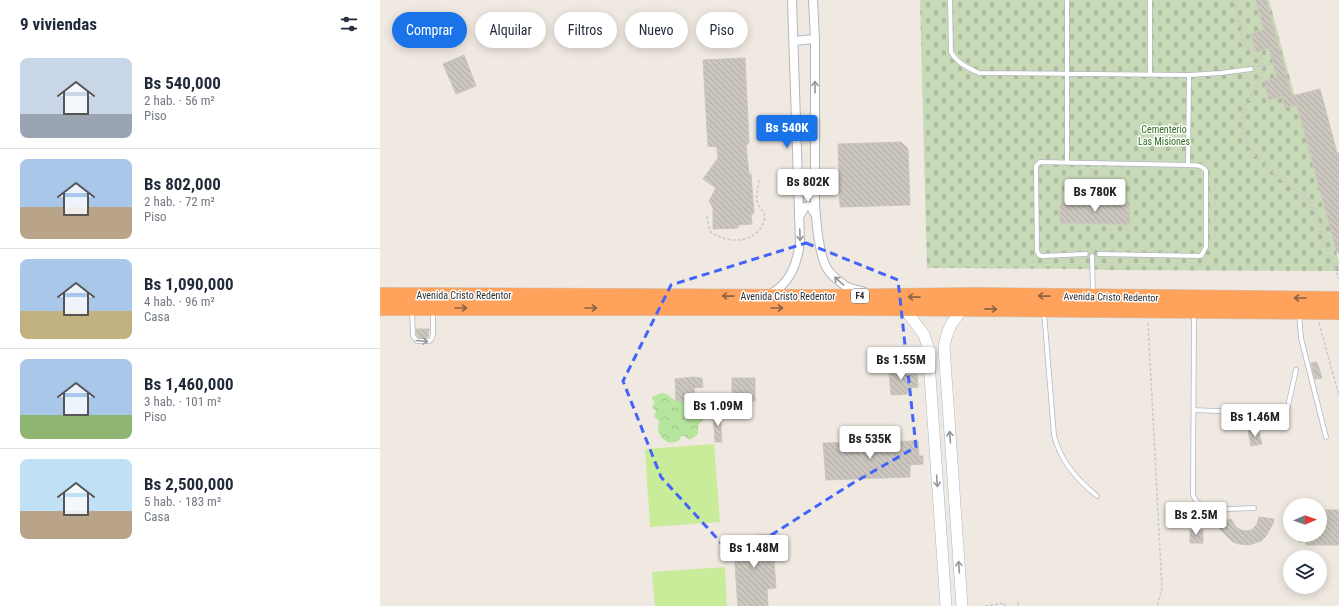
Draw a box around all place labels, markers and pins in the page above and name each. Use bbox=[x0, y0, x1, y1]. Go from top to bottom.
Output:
pin: Bs 540K bbox=[750, 115, 824, 149]
pin: Bs 802K bbox=[771, 169, 845, 203]
pin: Bs 780K bbox=[1058, 179, 1132, 213]
pin: Bs 1.55M bbox=[860, 347, 942, 381]
pin: Bs 1.09M bbox=[677, 393, 759, 427]
pin: Bs 1.46M bbox=[1214, 404, 1296, 438]
pin: Bs 535K bbox=[833, 426, 907, 460]
pin: Bs 2.5M bbox=[1159, 502, 1233, 536]
pin: Bs 1.48M bbox=[713, 535, 795, 569]

